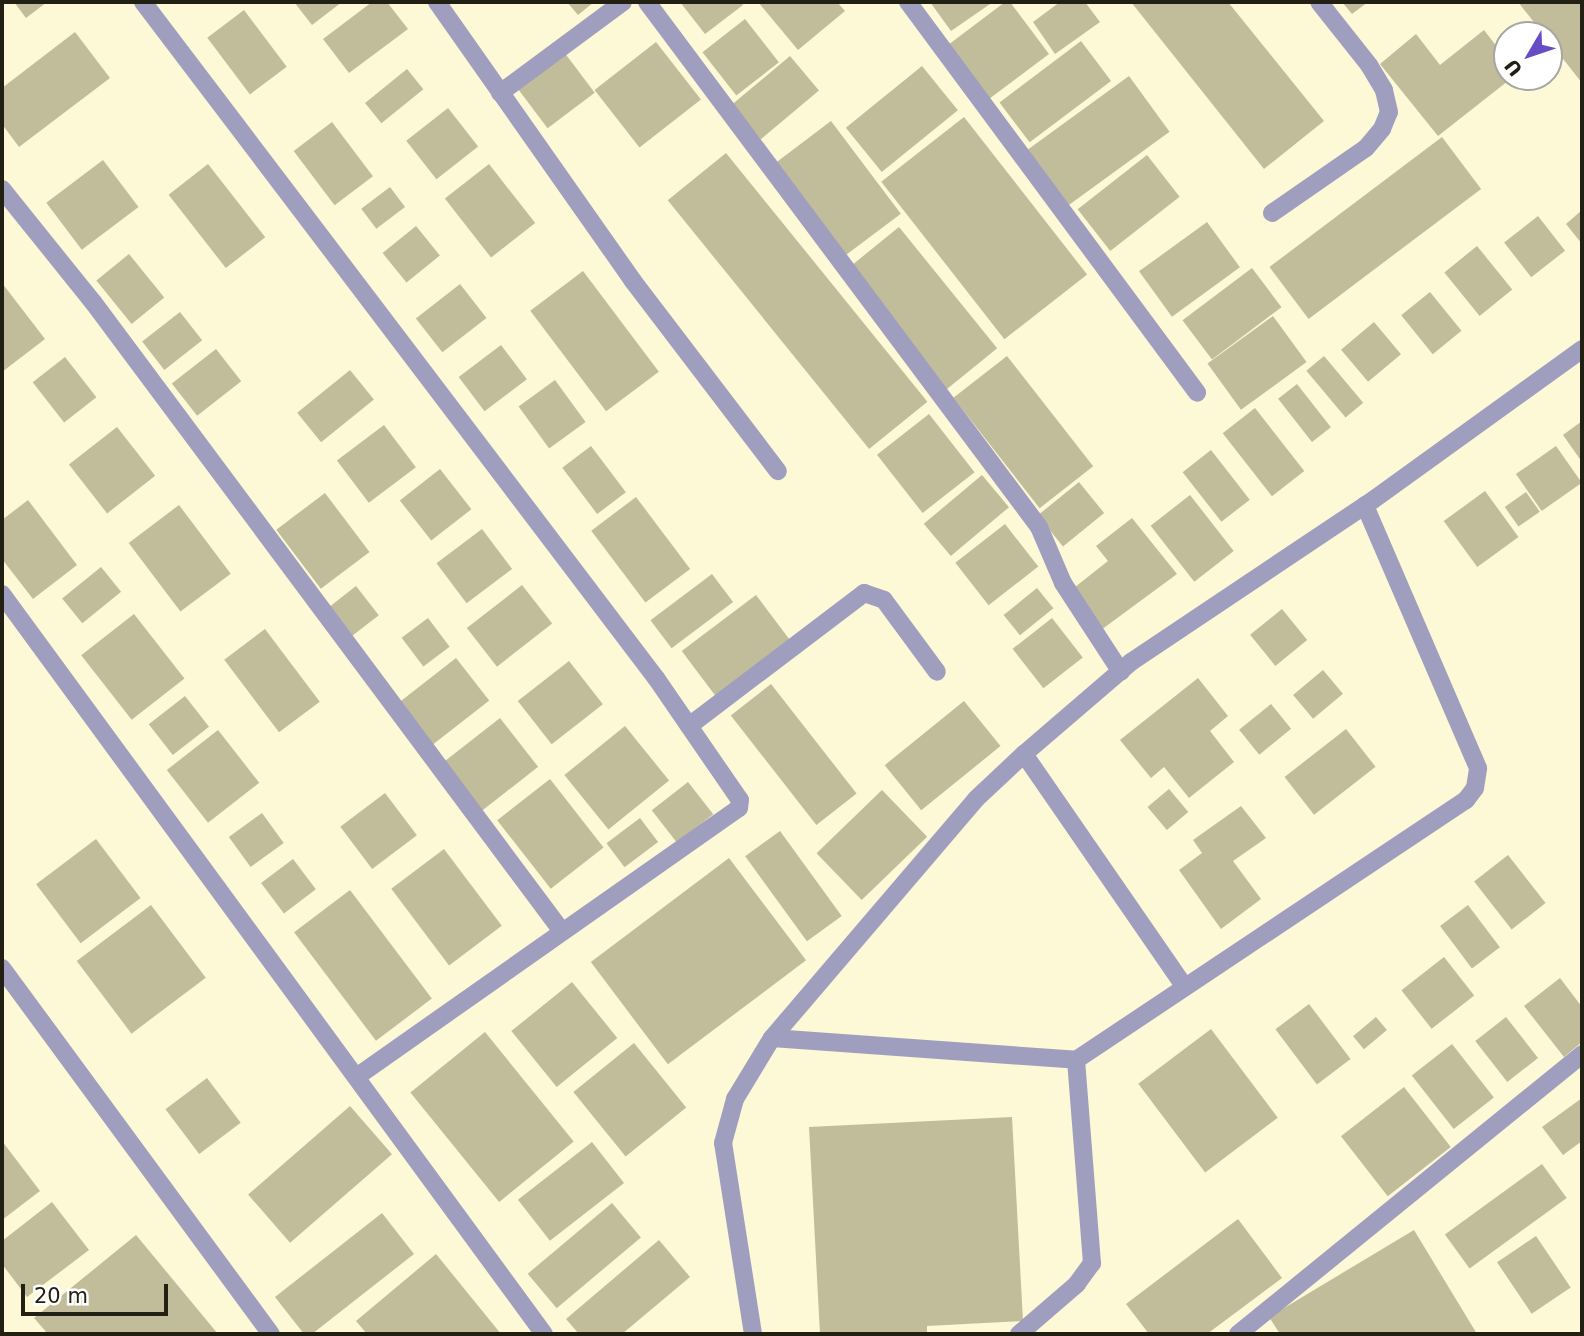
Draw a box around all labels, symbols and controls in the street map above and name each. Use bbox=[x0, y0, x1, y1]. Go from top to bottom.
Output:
north arrow bbox=[1493, 21, 1563, 91]
text: U bbox=[1500, 55, 1527, 81]
scale bar bbox=[24, 1270, 172, 1314]
text: 20 m bbox=[34, 1284, 88, 1308]

